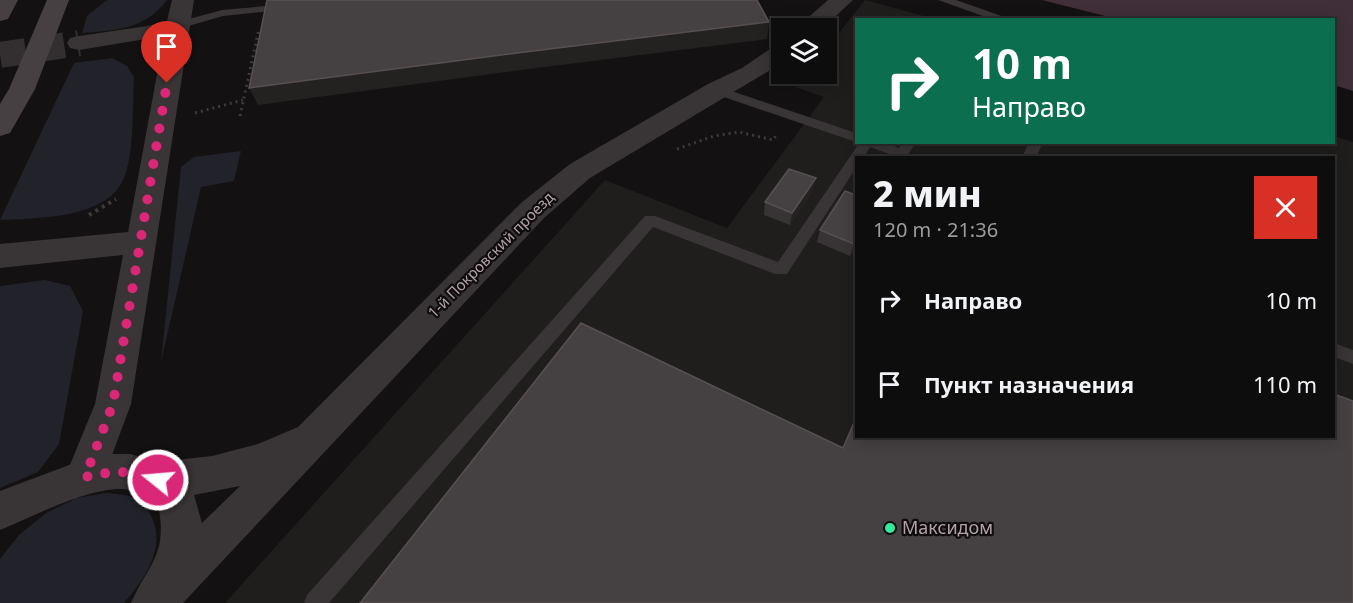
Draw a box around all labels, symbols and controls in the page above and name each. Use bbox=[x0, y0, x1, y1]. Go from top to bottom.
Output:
map controls bbox=[771, 18, 837, 84]
button: layers bbox=[771, 18, 837, 84]
pin bbox=[141, 21, 192, 83]
icon: arrive bbox=[150, 30, 183, 63]
text: 10 m bbox=[972, 34, 1072, 91]
icon: right bbox=[873, 42, 951, 120]
text: Направо bbox=[972, 88, 1086, 125]
text: 2 мин bbox=[873, 169, 982, 218]
button: close bbox=[1254, 176, 1317, 239]
street label: 1-й Покровский проезд bbox=[423, 187, 558, 322]
text: 120 m · 21:36 bbox=[873, 216, 998, 243]
icon: right bbox=[873, 284, 906, 317]
text: Направо bbox=[924, 285, 1022, 315]
text: 10 m bbox=[1266, 285, 1317, 315]
icon: arrive bbox=[873, 368, 906, 401]
text: Пункт назначения bbox=[924, 369, 1134, 399]
text: 110 m bbox=[1253, 369, 1317, 399]
position arrow bbox=[126, 448, 190, 512]
place label: Максидом bbox=[902, 515, 993, 539]
marker: Максидом bbox=[883, 521, 897, 535]

